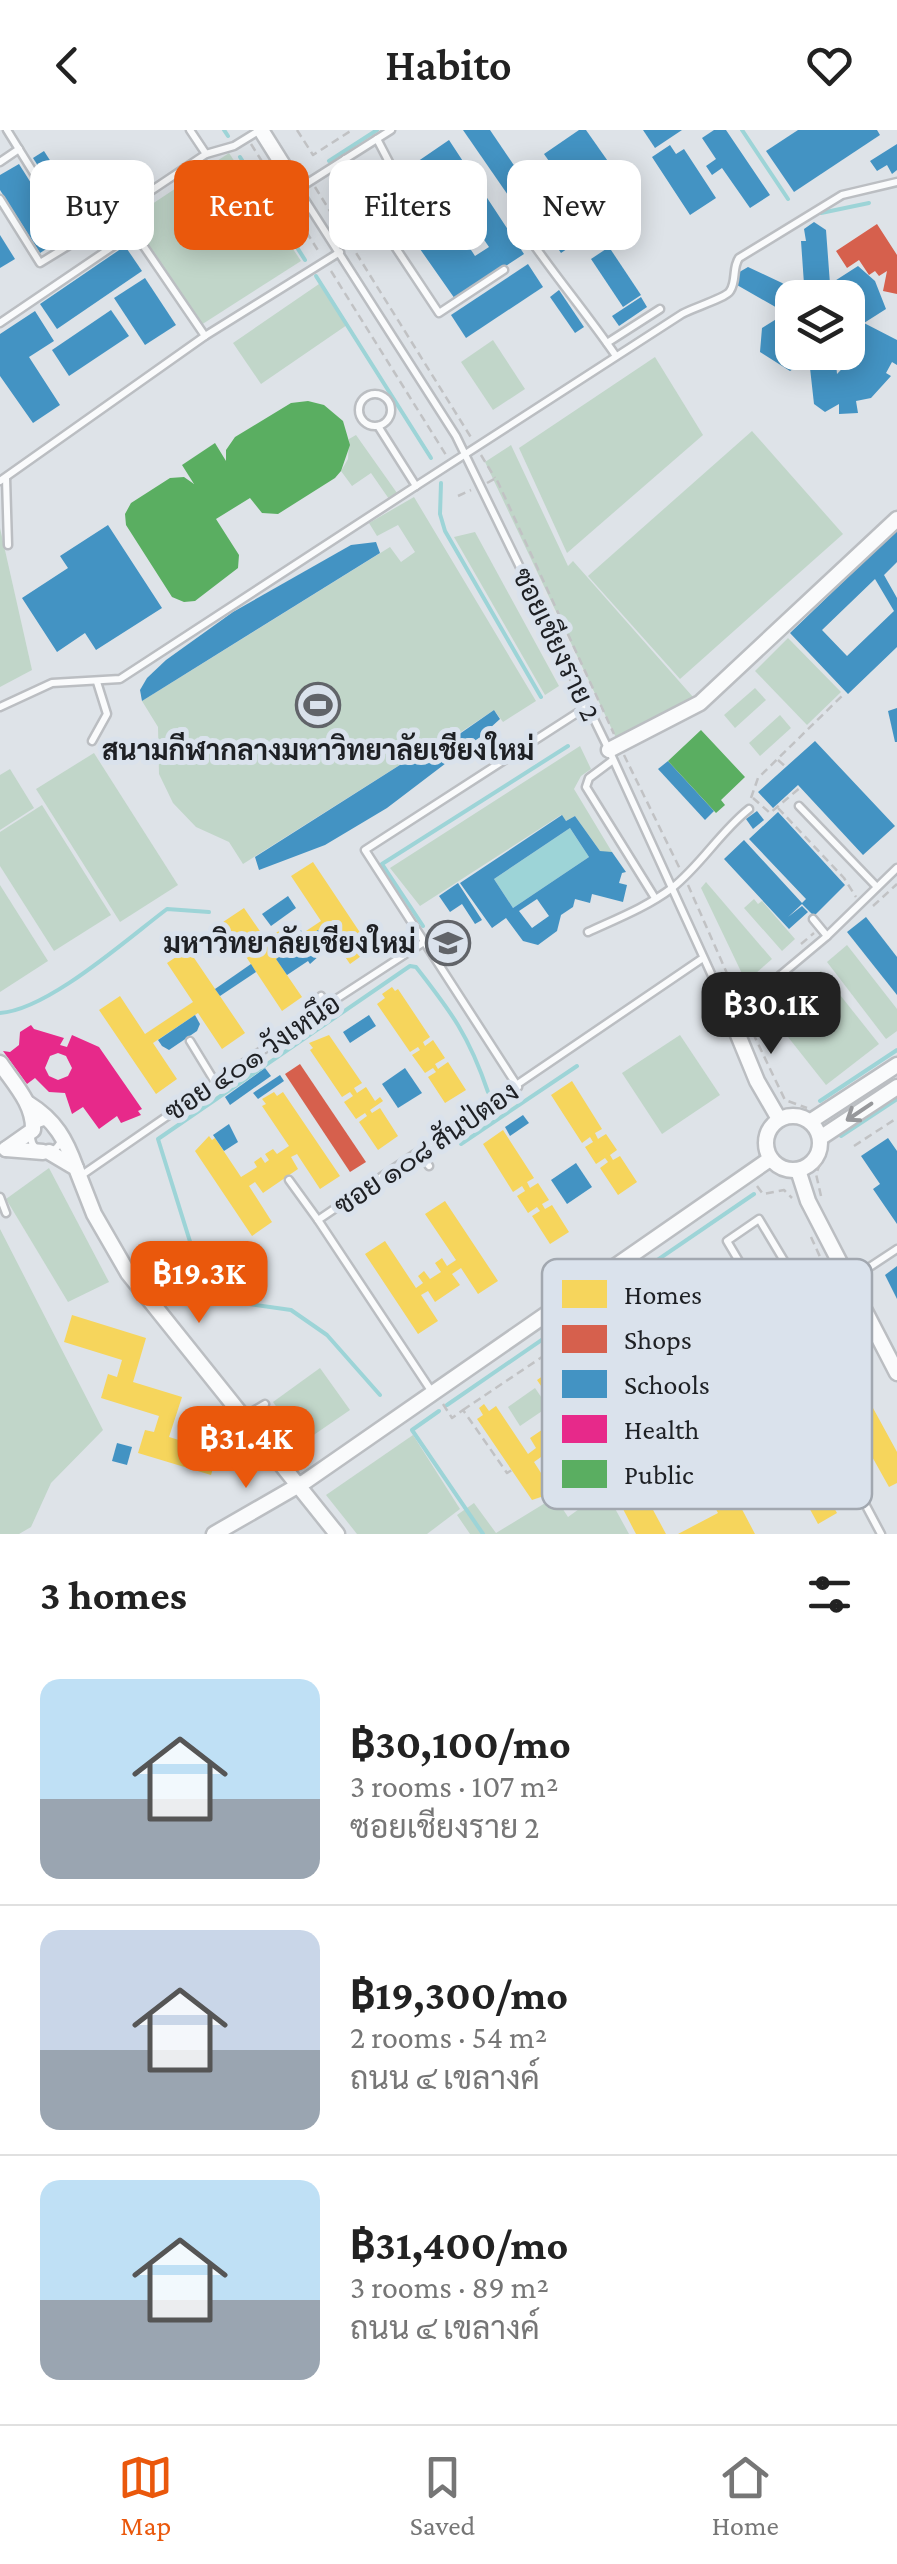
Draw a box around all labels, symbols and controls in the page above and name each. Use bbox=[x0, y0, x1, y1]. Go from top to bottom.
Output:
icon: back bbox=[40, 38, 95, 93]
icon: heart bbox=[802, 38, 857, 93]
text: Habito bbox=[385, 40, 512, 90]
chip: Buy bbox=[30, 160, 154, 250]
chip: Rent bbox=[174, 160, 309, 250]
chip: Filters bbox=[329, 160, 487, 250]
chip: New bbox=[507, 160, 641, 250]
map controls bbox=[775, 280, 865, 370]
button: layers bbox=[775, 280, 865, 370]
street label: ซอยเชียงราย 2 bbox=[506, 562, 610, 726]
sports icon: สนามกีฬากลางมหาวิทยาลัยเชียงใหม่ bbox=[295, 682, 341, 728]
place label: สนามกีฬากลางมหาวิทยาลัยเชียงใหม่ bbox=[102, 731, 534, 766]
school or university icon: มหาวิทยาลัยเชียงใหม่ bbox=[425, 920, 471, 966]
place label: มหาวิทยาลัยเชียงใหม่ bbox=[163, 924, 416, 959]
pin: ฿30.1K bbox=[690, 972, 852, 1057]
street label: ซอย ๔๐๑ วังเหนึอ bbox=[157, 985, 346, 1127]
text: ฿30.1K bbox=[724, 986, 818, 1022]
street label: ซอย ๑๐๘ สันป่ตอง bbox=[327, 1073, 524, 1221]
one-way arrow bbox=[845, 1102, 873, 1123]
pin: ฿19.3K bbox=[118, 1241, 280, 1326]
text: ฿19.3K bbox=[153, 1255, 245, 1291]
legend bbox=[542, 1259, 872, 1509]
text: Homes bbox=[624, 1279, 702, 1310]
text: Shops bbox=[624, 1324, 692, 1355]
text: Schools bbox=[624, 1369, 710, 1400]
pin: ฿31.4K bbox=[165, 1406, 327, 1491]
text: Health bbox=[624, 1414, 699, 1445]
text: ฿31.4K bbox=[200, 1420, 293, 1456]
text: Public bbox=[624, 1459, 694, 1490]
icon: filters bbox=[802, 1567, 857, 1622]
text: 3 homes bbox=[40, 1571, 187, 1618]
icon: home bbox=[120, 1719, 240, 1839]
text: ฿30,100/mo bbox=[350, 1720, 571, 1767]
text: 3 rooms · 107 m² bbox=[350, 1768, 559, 1804]
text: ซอยเชียงราย 2 bbox=[350, 1809, 540, 1845]
icon: home bbox=[120, 1970, 240, 2090]
text: ฿19,300/mo bbox=[350, 1971, 568, 2018]
text: 2 rooms · 54 m² bbox=[350, 2019, 547, 2055]
text: ถนน ๔ เขลางค์ bbox=[350, 2060, 540, 2096]
icon: home bbox=[120, 2220, 240, 2340]
text: ฿31,400/mo bbox=[350, 2221, 568, 2268]
text: 3 rooms · 89 m² bbox=[350, 2269, 549, 2305]
text: ถนน ๔ เขลางค์ bbox=[350, 2310, 540, 2346]
tab: Map bbox=[118, 2450, 173, 2541]
tab: Saved bbox=[410, 2450, 475, 2541]
tab: Home bbox=[712, 2450, 779, 2541]

